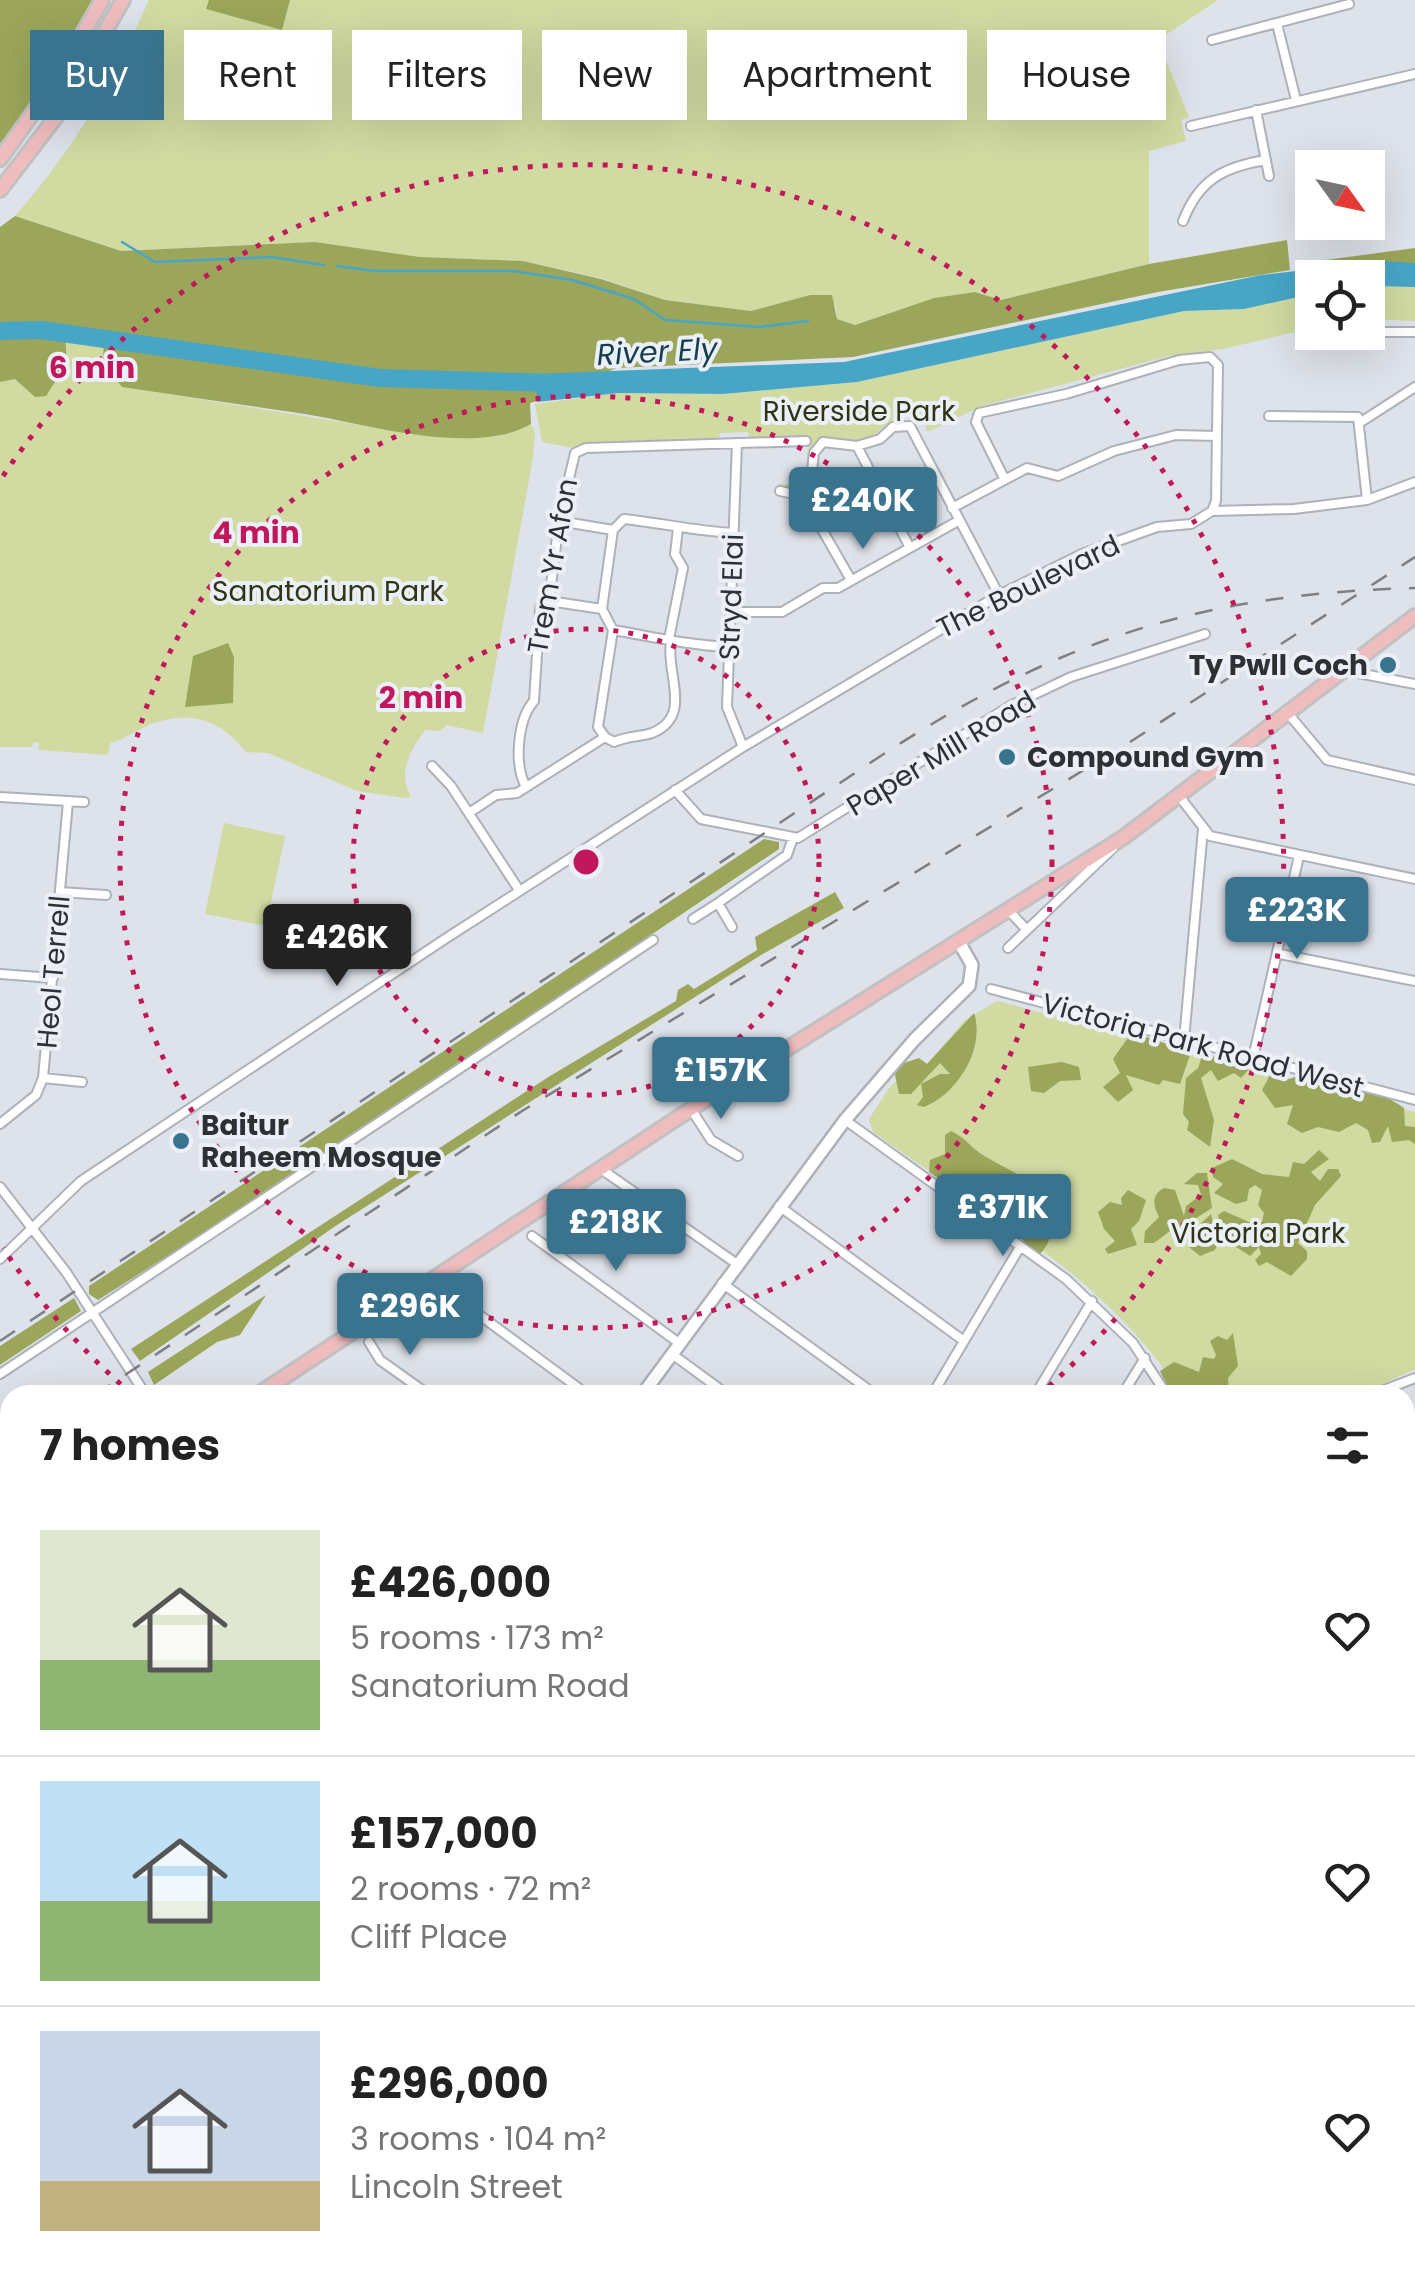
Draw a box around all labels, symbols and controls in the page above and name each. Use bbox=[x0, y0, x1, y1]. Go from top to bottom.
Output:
chip: Buy bbox=[30, 30, 164, 120]
chip: Rent bbox=[184, 30, 332, 120]
chip: Filters bbox=[352, 30, 522, 120]
chip: New bbox=[542, 30, 687, 120]
chip: Apartment bbox=[707, 30, 967, 120]
chip: House bbox=[987, 30, 1166, 120]
north arrow bbox=[1295, 150, 1385, 240]
map controls bbox=[1295, 150, 1385, 350]
button: locate bbox=[1295, 260, 1385, 350]
water label: River Ely bbox=[596, 327, 720, 376]
text: 6 min bbox=[49, 346, 135, 389]
park label: Riverside Park bbox=[763, 392, 956, 431]
pin: £240K bbox=[793, 467, 933, 552]
street label: Trem Yr Afon bbox=[518, 475, 587, 657]
text: £240K bbox=[811, 477, 915, 522]
text: 4 min bbox=[212, 511, 300, 554]
street label: The Boulevard bbox=[930, 525, 1126, 648]
street label: Stryd Elai bbox=[710, 533, 753, 661]
park label: Sanatorium Park bbox=[212, 572, 445, 611]
place label: Ty Pwll Coch bbox=[1189, 646, 1368, 685]
marker: Ty Pwll Coch bbox=[1377, 654, 1399, 676]
text: 2 min bbox=[379, 676, 463, 719]
street label: Paper Mill Road bbox=[839, 682, 1043, 825]
place label: Compound Gym bbox=[1027, 738, 1264, 777]
marker: Compound Gym bbox=[996, 746, 1018, 768]
centre of rings bbox=[568, 844, 604, 880]
pin: £223K bbox=[1227, 877, 1367, 962]
text: £223K bbox=[1247, 887, 1347, 932]
street label: Heol Terrell bbox=[27, 894, 80, 1050]
pin: £426K bbox=[267, 904, 407, 989]
text: £426K bbox=[285, 914, 389, 959]
street label: Victoria Park Road West bbox=[1038, 984, 1368, 1107]
pin: £157K bbox=[651, 1037, 791, 1122]
text: £157K bbox=[674, 1047, 768, 1092]
place label: Baitur Raheem Mosque bbox=[201, 1106, 442, 1177]
marker: Baitur Raheem Mosque bbox=[170, 1130, 192, 1152]
pin: £371K bbox=[933, 1174, 1073, 1259]
text: £371K bbox=[957, 1184, 1049, 1229]
pin: £218K bbox=[546, 1189, 686, 1274]
text: £218K bbox=[569, 1199, 663, 1244]
park label: Victoria Park bbox=[1171, 1214, 1346, 1253]
pin: £296K bbox=[340, 1273, 480, 1358]
text: £296K bbox=[359, 1283, 461, 1328]
text: 7 homes bbox=[40, 1416, 220, 1475]
icon: filters bbox=[1320, 1418, 1375, 1473]
text: £426,000 bbox=[350, 1553, 551, 1612]
icon: home bbox=[120, 1570, 240, 1690]
icon: heart bbox=[1320, 1603, 1375, 1658]
text: 5 rooms · 173 m² bbox=[350, 1615, 604, 1660]
text: Sanatorium Road bbox=[350, 1663, 630, 1708]
text: £157,000 bbox=[350, 1804, 538, 1863]
icon: home bbox=[120, 1821, 240, 1941]
icon: heart bbox=[1320, 1854, 1375, 1909]
text: 2 rooms · 72 m² bbox=[350, 1866, 591, 1911]
text: Cliff Place bbox=[350, 1914, 507, 1959]
text: £296,000 bbox=[350, 2054, 549, 2113]
icon: home bbox=[120, 2071, 240, 2191]
icon: heart bbox=[1320, 2104, 1375, 2159]
text: 3 rooms · 104 m² bbox=[350, 2116, 606, 2161]
text: Lincoln Street bbox=[350, 2164, 563, 2209]

